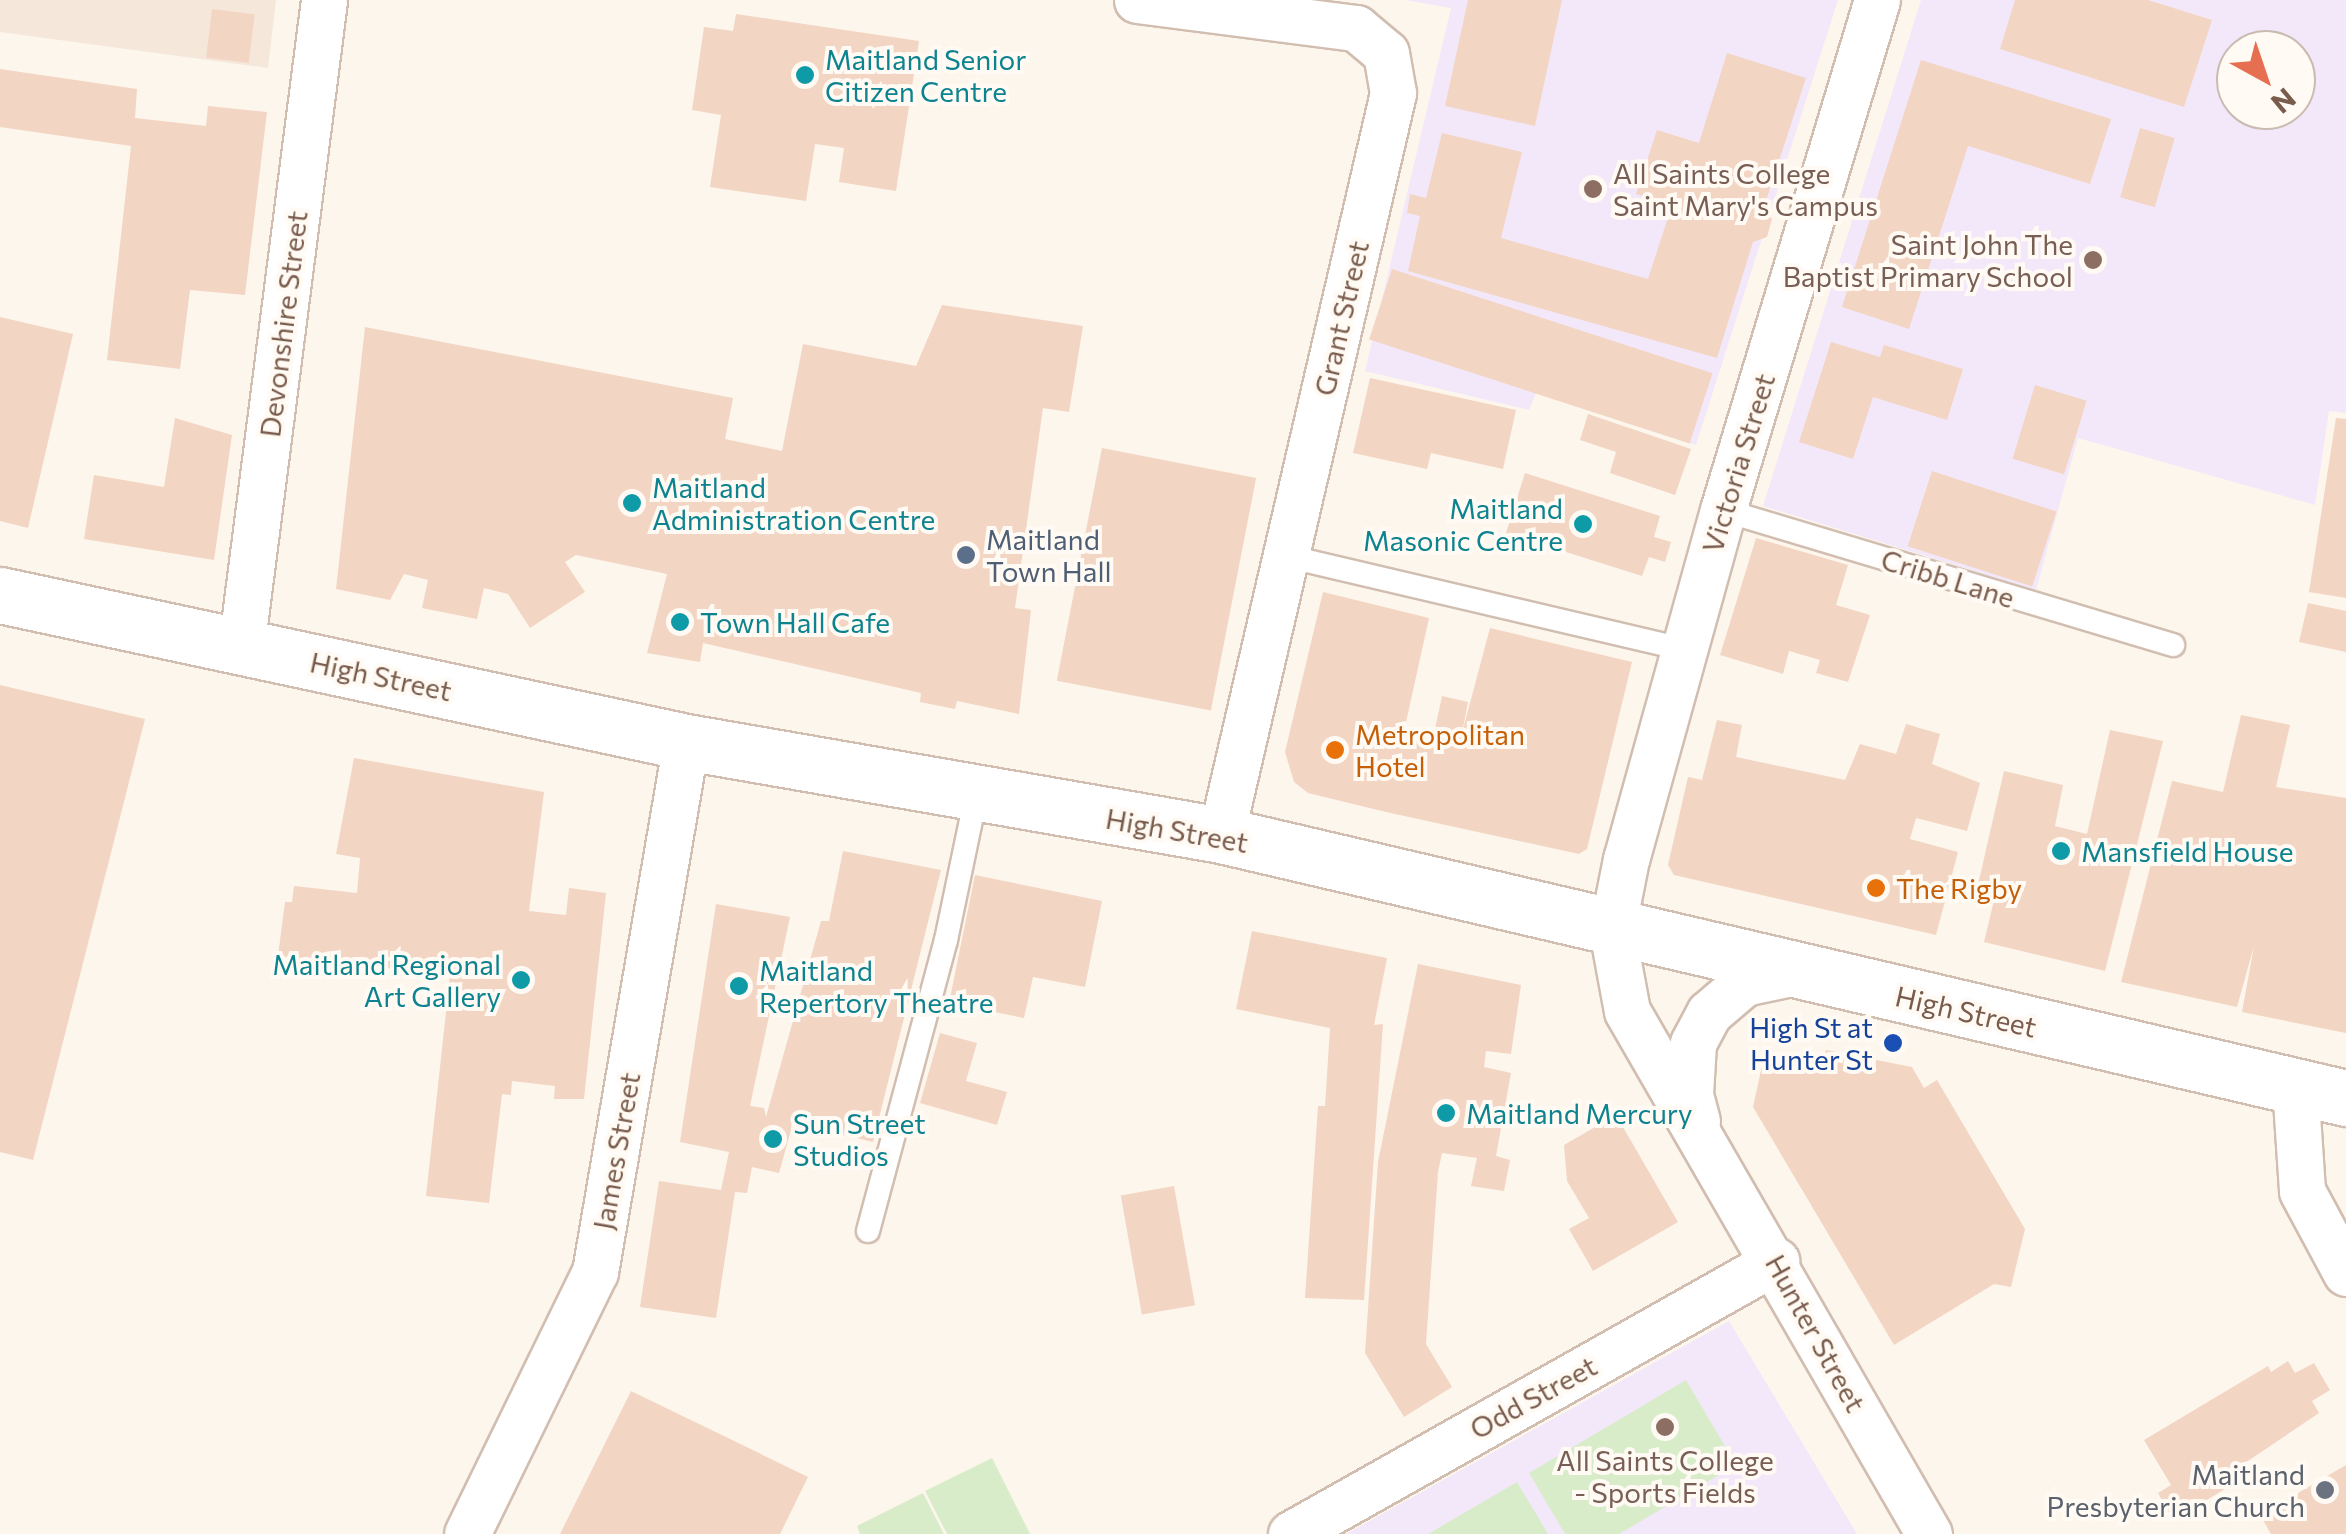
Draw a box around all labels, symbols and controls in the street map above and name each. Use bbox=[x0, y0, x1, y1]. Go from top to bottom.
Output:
north arrow bbox=[2216, 30, 2316, 130]
place label: Maitland Senior Citizen Centre bbox=[825, 42, 1027, 108]
marker: Maitland Senior Citizen Centre bbox=[794, 64, 816, 86]
text: N bbox=[2265, 82, 2303, 121]
place label: All Saints College Saint Mary's Campus bbox=[1613, 156, 1878, 222]
marker: All Saints College Saint Mary's Campus bbox=[1582, 178, 1604, 200]
street label: Devonshire Street bbox=[252, 209, 314, 439]
place label: Saint John The Baptist Primary School bbox=[1783, 227, 2073, 293]
street label: Grant Street bbox=[1307, 237, 1375, 399]
marker: Saint John The Baptist Primary School bbox=[2082, 249, 2104, 271]
street label: Victoria Street bbox=[1695, 369, 1781, 557]
place label: Maitland Administration Centre bbox=[652, 470, 935, 536]
place label: Maitland Masonic Centre bbox=[1363, 491, 1563, 557]
marker: Maitland Administration Centre bbox=[621, 492, 643, 514]
marker: Maitland Masonic Centre bbox=[1572, 513, 1594, 535]
place label: Maitland Town Hall bbox=[986, 522, 1112, 588]
street label: Cribb Lane bbox=[1877, 542, 2019, 614]
marker: Maitland Town Hall bbox=[955, 544, 977, 566]
place label: Town Hall Cafe bbox=[700, 605, 890, 639]
marker: Town Hall Cafe bbox=[669, 611, 691, 633]
street label: High Street bbox=[307, 645, 455, 707]
place label: Metropolitan Hotel bbox=[1355, 717, 1525, 783]
marker: Metropolitan Hotel bbox=[1324, 739, 1346, 761]
street label: High Street bbox=[1103, 801, 1251, 859]
place label: Mansfield House bbox=[2081, 834, 2293, 868]
marker: Mansfield House bbox=[2050, 840, 2072, 862]
place label: The Rigby bbox=[1896, 871, 2022, 905]
marker: The Rigby bbox=[1865, 877, 1887, 899]
place label: Maitland Regional Art Gallery bbox=[272, 947, 501, 1013]
place label: Maitland Repertory Theatre bbox=[759, 953, 994, 1019]
marker: Maitland Regional Art Gallery bbox=[510, 969, 532, 991]
marker: Maitland Repertory Theatre bbox=[728, 975, 750, 997]
street label: High Street bbox=[1892, 978, 2040, 1044]
place label: High St at Hunter St bbox=[1749, 1010, 1873, 1076]
marker: High St at Hunter St bbox=[1882, 1032, 1904, 1054]
street label: James Street bbox=[586, 1070, 646, 1232]
place label: Maitland Mercury bbox=[1466, 1096, 1693, 1130]
marker: Maitland Mercury bbox=[1435, 1102, 1457, 1124]
place label: Sun Street Studios bbox=[793, 1106, 926, 1172]
marker: Sun Street Studios bbox=[762, 1128, 784, 1150]
street label: Hunter Street bbox=[1759, 1249, 1873, 1417]
street label: Odd Street bbox=[1464, 1348, 1602, 1446]
marker: All Saints College - Sports Fields bbox=[1654, 1416, 1676, 1438]
place label: All Saints College - Sports Fields bbox=[1556, 1443, 1774, 1509]
place label: Maitland Presbyterian Church bbox=[2047, 1457, 2305, 1523]
marker: Maitland Presbyterian Church bbox=[2314, 1479, 2336, 1501]

